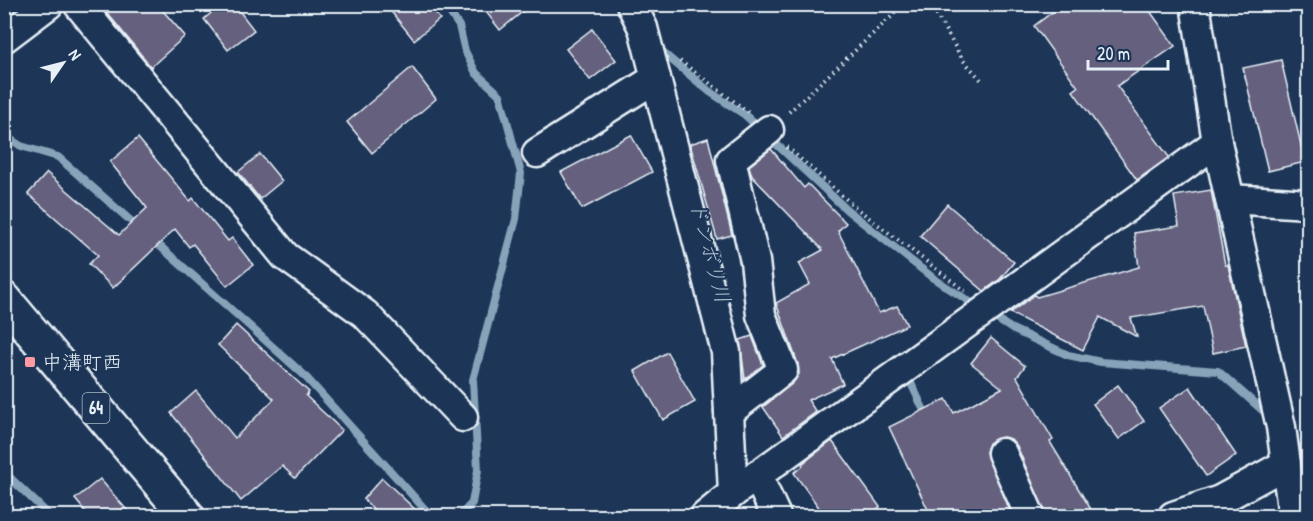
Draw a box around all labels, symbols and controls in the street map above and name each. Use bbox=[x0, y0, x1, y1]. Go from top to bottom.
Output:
north arrow bbox=[33, 33, 93, 93]
scale bar bbox=[1088, 33, 1168, 71]
text: 20 m bbox=[1097, 41, 1130, 66]
text: N bbox=[64, 45, 87, 65]
water label: ドンボリ川 bbox=[683, 197, 738, 306]
place label: 中溝町西 bbox=[42, 348, 122, 375]
marker: 中溝町西 bbox=[23, 355, 37, 369]
road number: 64 bbox=[82, 393, 110, 423]

